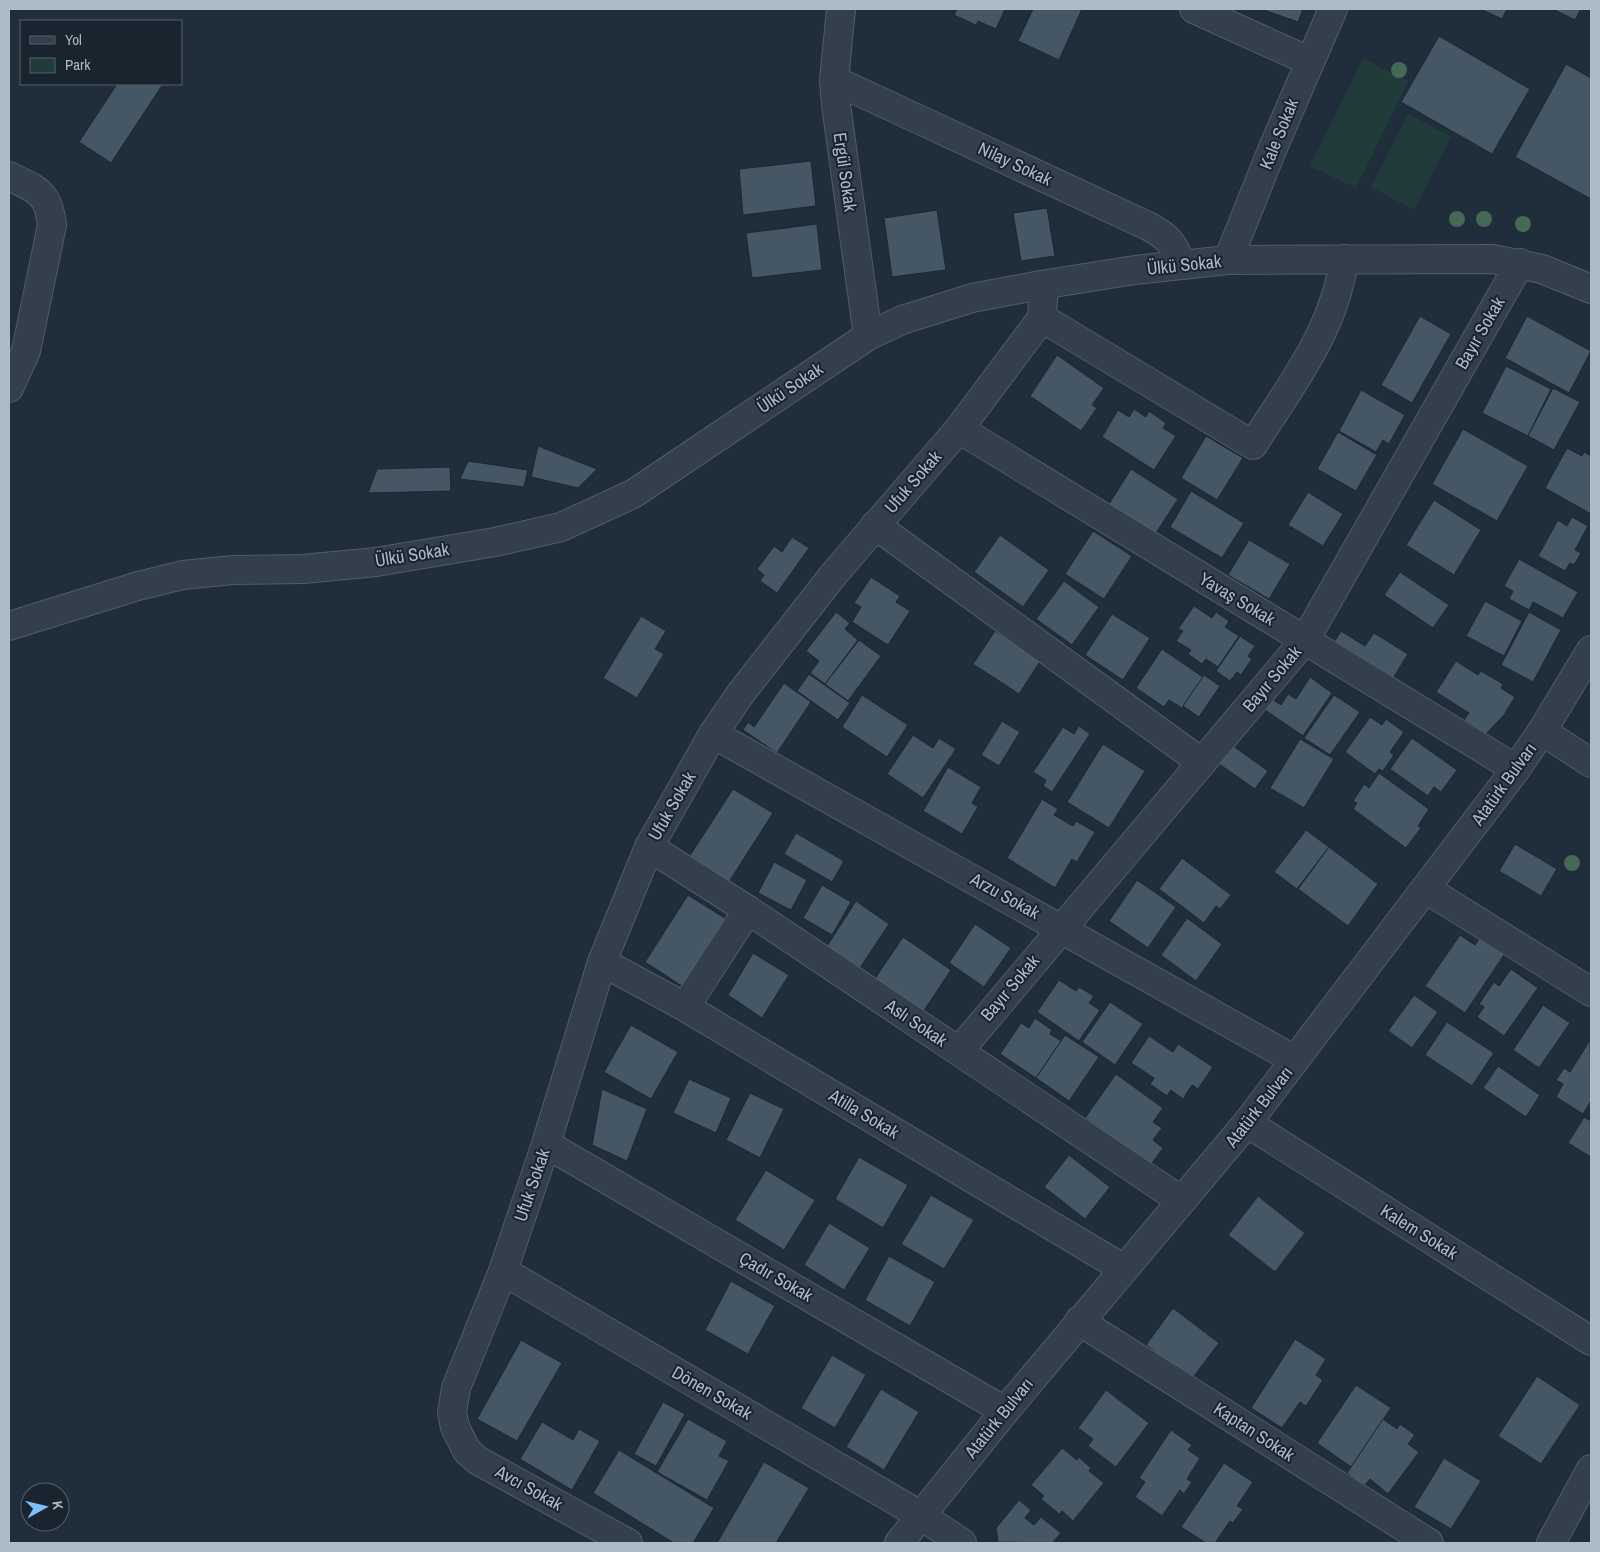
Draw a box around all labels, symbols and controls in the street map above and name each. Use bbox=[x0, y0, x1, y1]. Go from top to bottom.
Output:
legend bbox=[20, 20, 182, 85]
text: Yol bbox=[65, 29, 82, 50]
text: Park bbox=[65, 54, 91, 75]
street label: Kale Sokak bbox=[1253, 94, 1304, 173]
street label: Ergül Sokak bbox=[828, 131, 863, 214]
street label: Nilay Sokak bbox=[974, 136, 1057, 192]
street label: Ülkü Sokak bbox=[1146, 248, 1223, 281]
street label: Bayır Sokak bbox=[1449, 292, 1511, 373]
street label: Ülkü Sokak bbox=[752, 356, 828, 419]
street label: Ufuk Sokak bbox=[878, 445, 947, 518]
street label: Ülkü Sokak bbox=[373, 536, 451, 573]
street label: Yavaş Sokak bbox=[1194, 566, 1281, 632]
street label: Bayır Sokak bbox=[1236, 640, 1307, 717]
street label: Atatürk Bulvarı bbox=[1464, 737, 1542, 831]
street label: Ufuk Sokak bbox=[642, 766, 702, 845]
street label: Arzu Sokak bbox=[965, 866, 1045, 925]
street label: Bayır Sokak bbox=[974, 949, 1045, 1026]
street label: Aslı Sokak bbox=[880, 992, 953, 1053]
street label: Atatürk Bulvarı bbox=[1218, 1061, 1298, 1153]
street label: Atilla Sokak bbox=[824, 1082, 905, 1145]
street label: Ufuk Sokak bbox=[507, 1145, 556, 1225]
street label: Kalem Sokak bbox=[1376, 1198, 1463, 1266]
street label: Çadır Sokak bbox=[735, 1245, 818, 1308]
street label: Dönen Sokak bbox=[668, 1360, 757, 1426]
street label: Atatürk Bulvarı bbox=[958, 1372, 1039, 1464]
street label: Kaptan Sokak bbox=[1209, 1396, 1300, 1467]
street label: Avcı Sokak bbox=[490, 1458, 568, 1517]
north arrow bbox=[20, 1482, 70, 1532]
text: K bbox=[48, 1500, 67, 1511]

